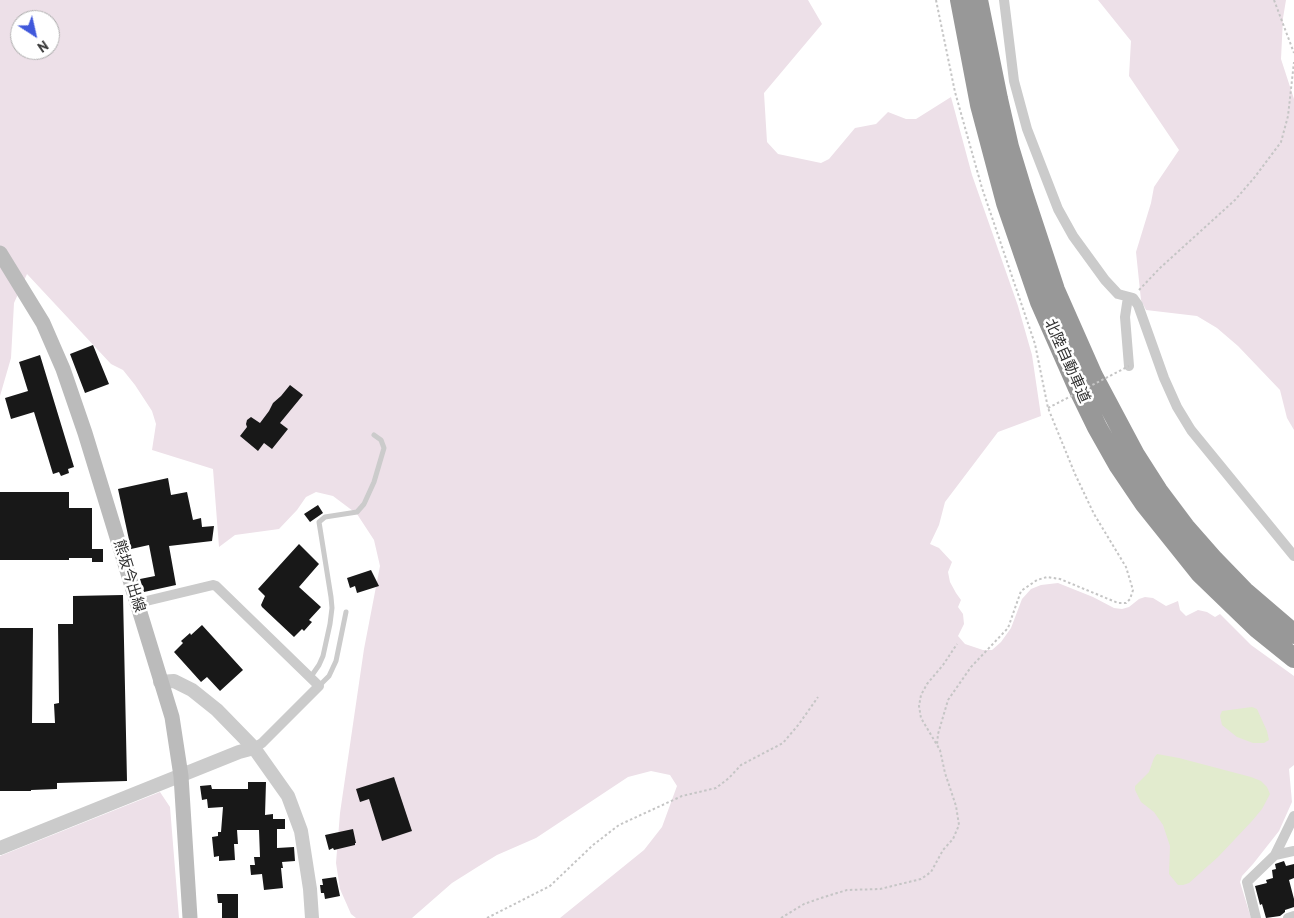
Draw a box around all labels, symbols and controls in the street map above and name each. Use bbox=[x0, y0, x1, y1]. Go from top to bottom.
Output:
north arrow bbox=[10, 10, 60, 60]
text: N bbox=[34, 36, 52, 56]
street label: 北陸自動車道 bbox=[1040, 316, 1094, 406]
street label: 熊坂今出線 bbox=[109, 538, 149, 614]

